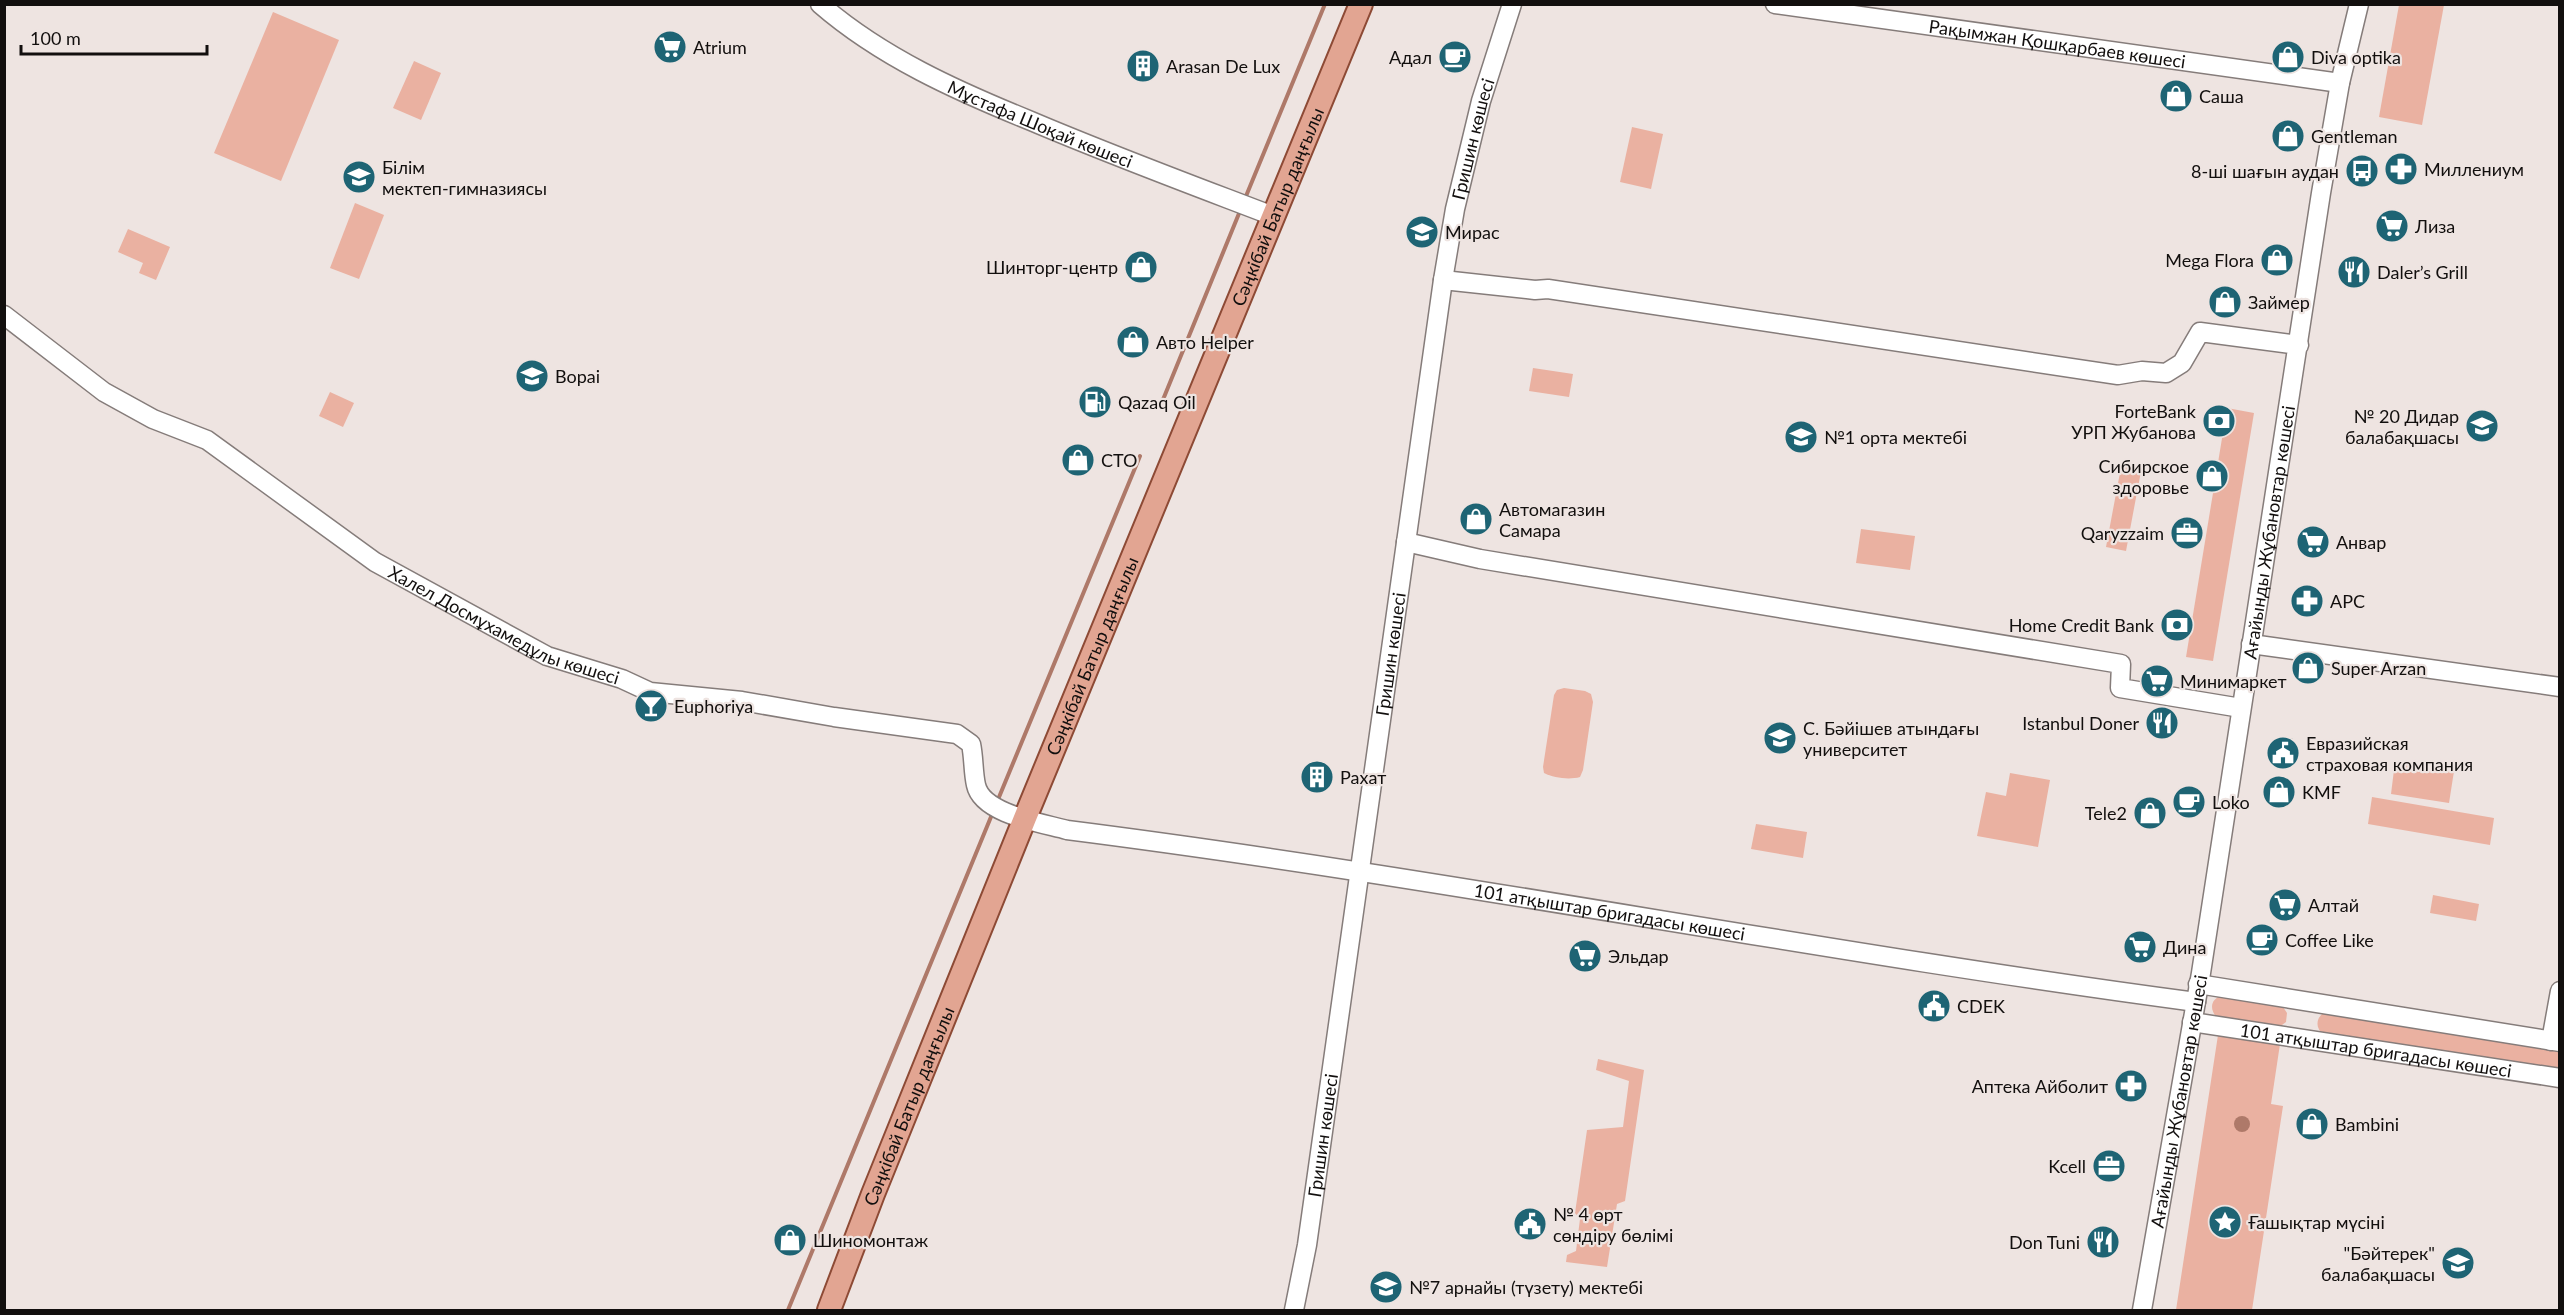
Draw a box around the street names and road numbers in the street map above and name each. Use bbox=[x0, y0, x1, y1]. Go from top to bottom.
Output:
street label: Рақымжан Қошқарбаев көшесі bbox=[1928, 15, 2187, 72]
street label: Мұстафа Шоқай көшесі bbox=[944, 75, 1136, 172]
street label: Гришин көшесі bbox=[1447, 75, 1499, 202]
street label: Сәңкібай Батыр даңғылы bbox=[1227, 104, 1328, 309]
street label: Ағайынды Жұбановтар көшесі bbox=[2238, 404, 2299, 661]
street label: Сәңкібай Батыр даңғылы bbox=[1041, 553, 1143, 759]
street label: Халел Досмұхамедұлы көшесі bbox=[385, 561, 622, 689]
street label: Гришин көшесі bbox=[1371, 591, 1410, 717]
street label: 101 атқыштар бригадасы көшесі bbox=[1472, 879, 1747, 945]
street label: Ағайынды Жұбановтар көшесі bbox=[2146, 973, 2211, 1229]
street label: Сәңкібай Батыр даңғылы bbox=[859, 1003, 959, 1209]
street label: 101 атқыштар бригадасы көшесі bbox=[2239, 1018, 2513, 1082]
street label: Гришин көшесі bbox=[1303, 1072, 1342, 1199]

